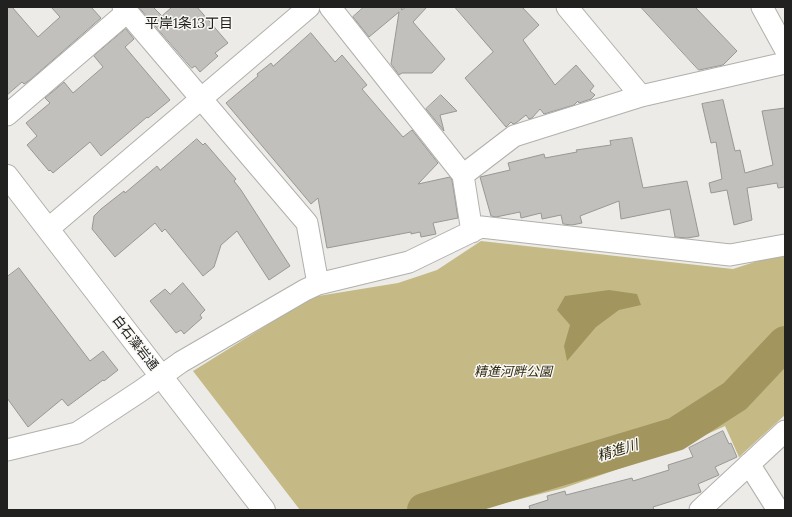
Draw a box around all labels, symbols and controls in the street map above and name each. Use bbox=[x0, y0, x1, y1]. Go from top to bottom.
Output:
district label: 平岸1条13丁目 bbox=[145, 16, 233, 32]
street label: 白石藻岩通 bbox=[109, 313, 161, 373]
park label: 精進河畔公園 bbox=[474, 364, 552, 380]
water label: 精進川 bbox=[595, 437, 641, 465]

